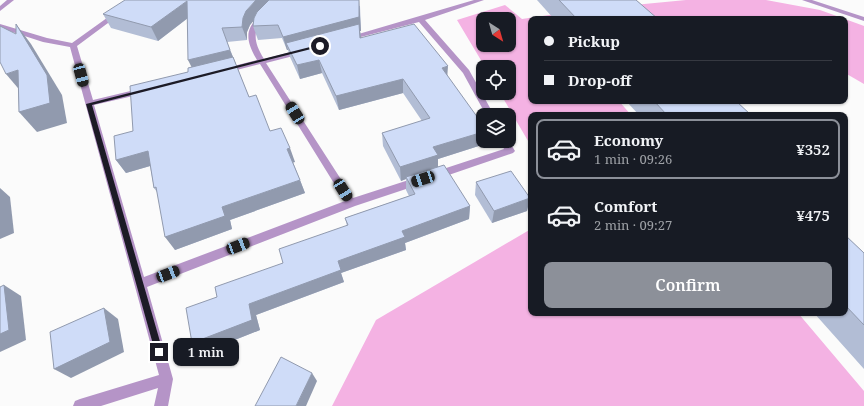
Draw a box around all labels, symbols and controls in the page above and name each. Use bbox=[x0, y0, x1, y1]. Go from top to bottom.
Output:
north arrow bbox=[476, 12, 516, 52]
map controls bbox=[476, 12, 516, 148]
text: Pickup bbox=[568, 31, 620, 51]
route start bbox=[311, 37, 329, 55]
button: locate bbox=[476, 60, 516, 100]
car bbox=[72, 62, 90, 88]
text: Drop-off bbox=[568, 70, 632, 90]
car bbox=[284, 100, 306, 126]
button: layers bbox=[476, 108, 516, 148]
text: Economy bbox=[594, 130, 663, 150]
icon: car bbox=[546, 131, 582, 167]
text: ¥352 bbox=[796, 139, 830, 159]
text: 1 min · 09:26 bbox=[594, 150, 672, 168]
car bbox=[410, 170, 436, 188]
car bbox=[332, 177, 354, 203]
text: Comfort bbox=[594, 196, 657, 216]
icon: car bbox=[546, 197, 582, 233]
text: ¥475 bbox=[796, 205, 830, 225]
text: 2 min · 09:27 bbox=[594, 216, 672, 234]
car bbox=[225, 236, 251, 256]
button: Confirm bbox=[544, 262, 832, 308]
car bbox=[155, 264, 181, 284]
callout: 1 min bbox=[173, 338, 239, 366]
route end bbox=[150, 343, 168, 361]
text: 1 min bbox=[188, 343, 224, 361]

